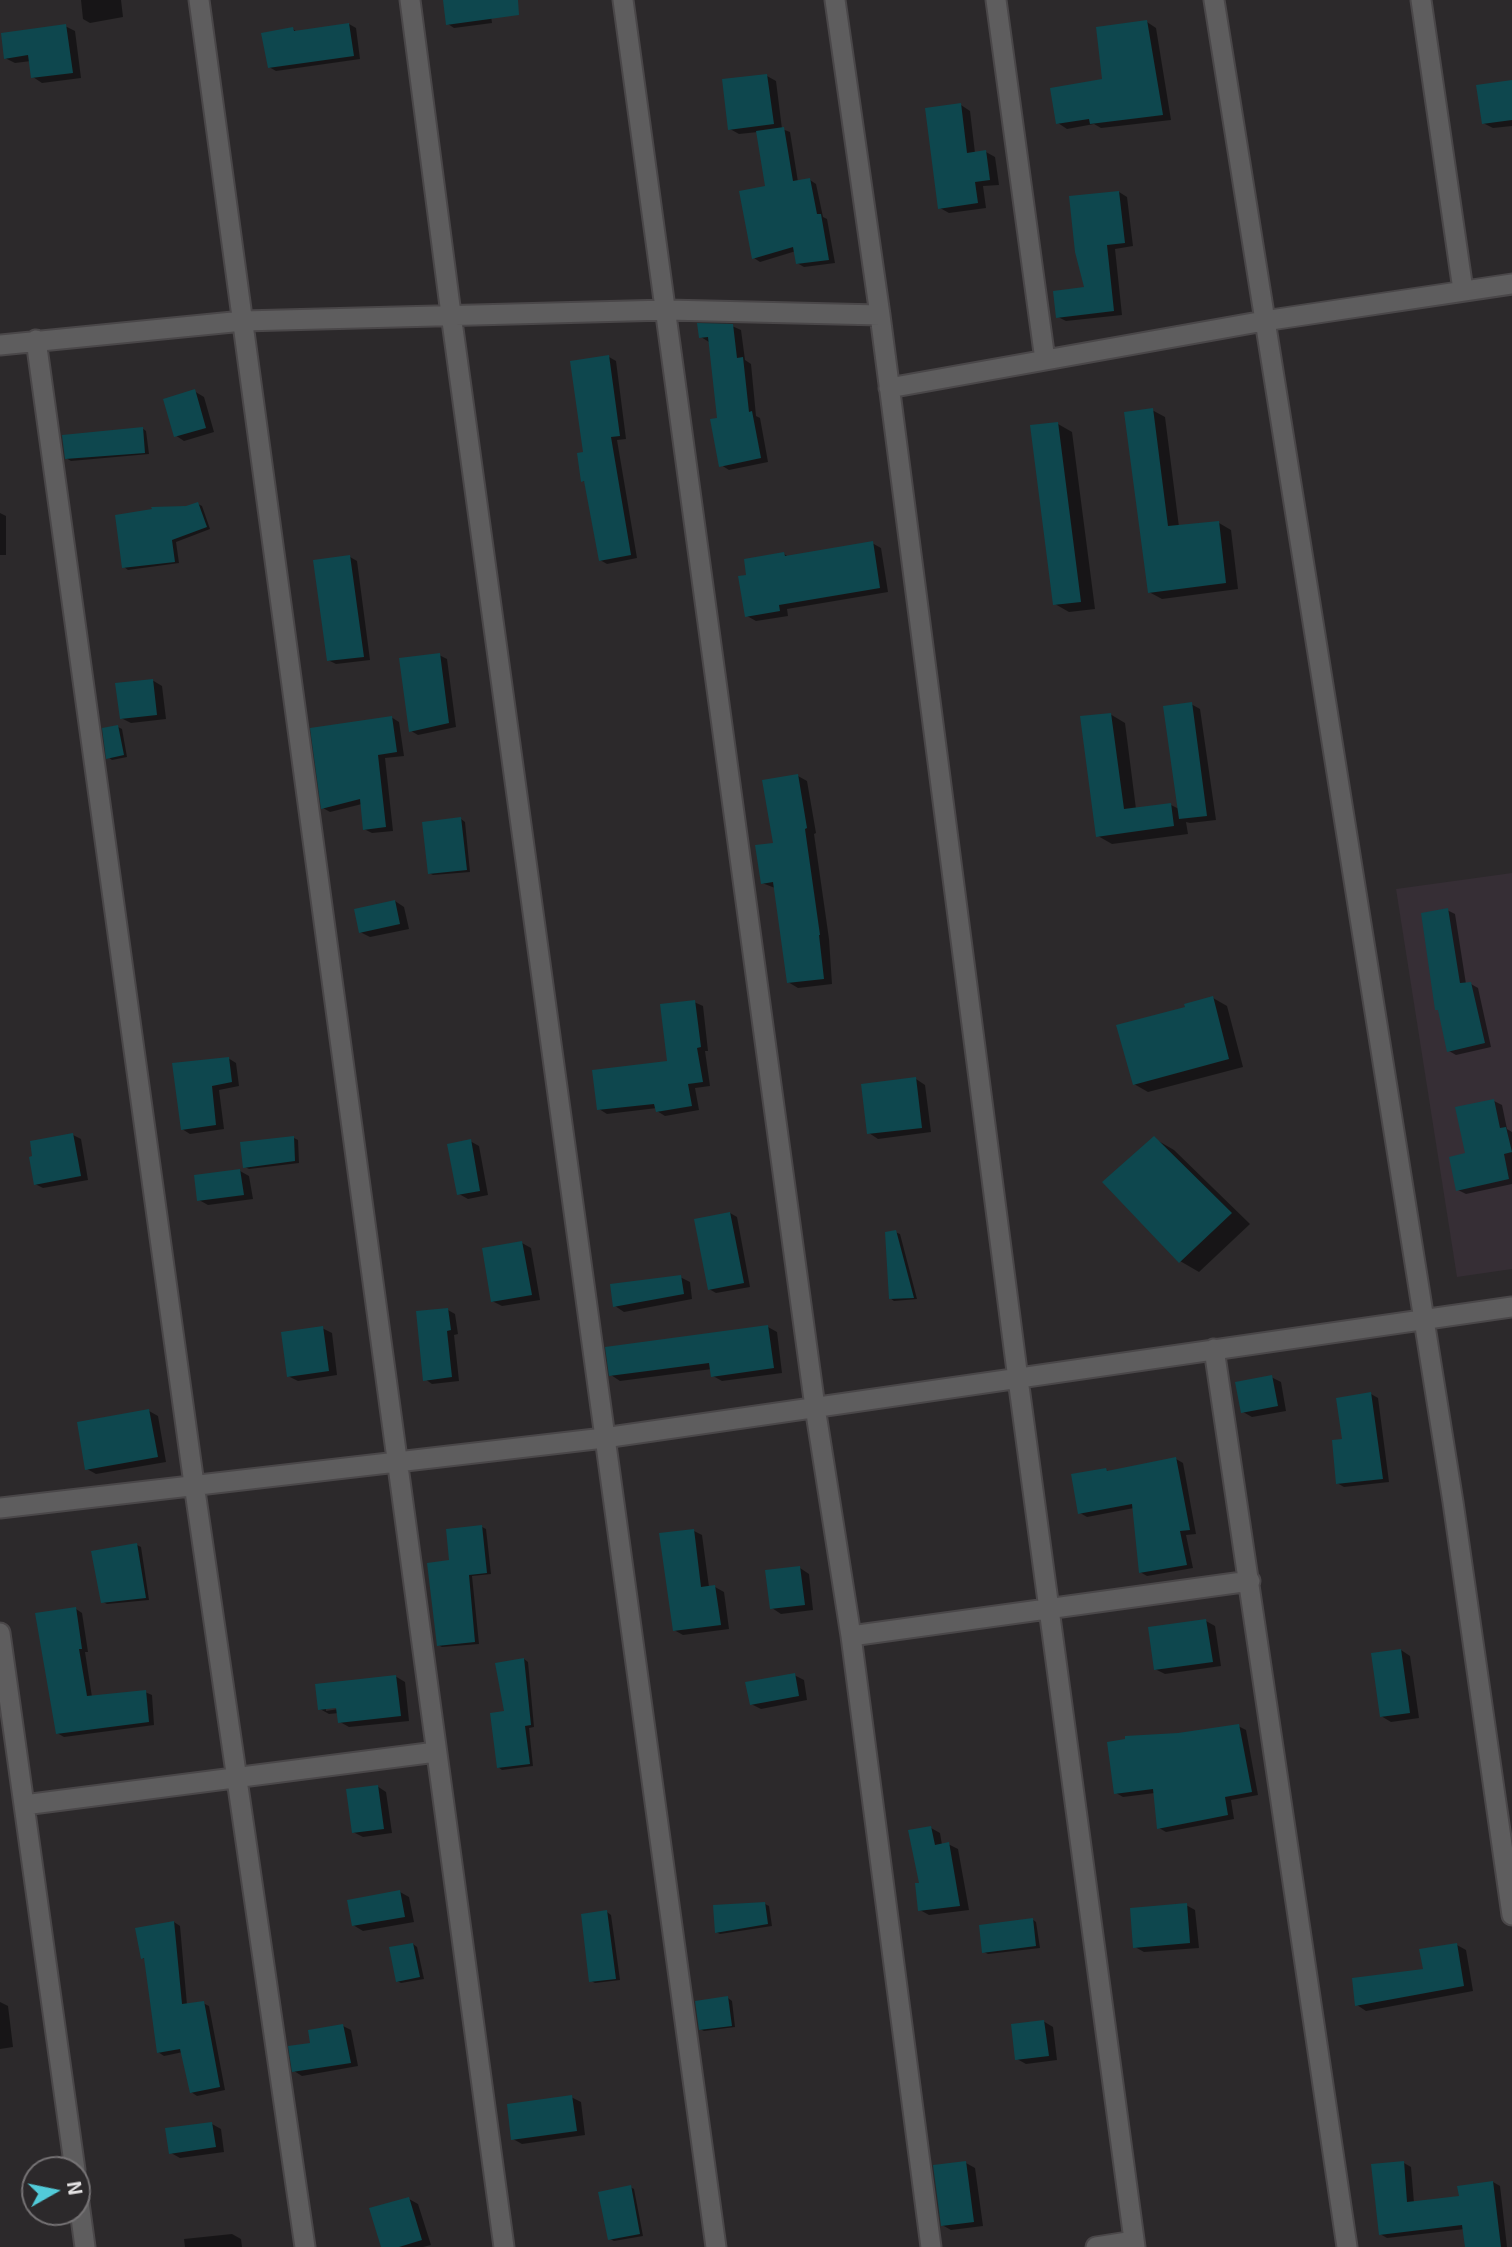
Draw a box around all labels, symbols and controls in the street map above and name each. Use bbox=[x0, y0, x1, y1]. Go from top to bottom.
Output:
north arrow bbox=[21, 2156, 91, 2226]
text: N bbox=[63, 2179, 88, 2197]

